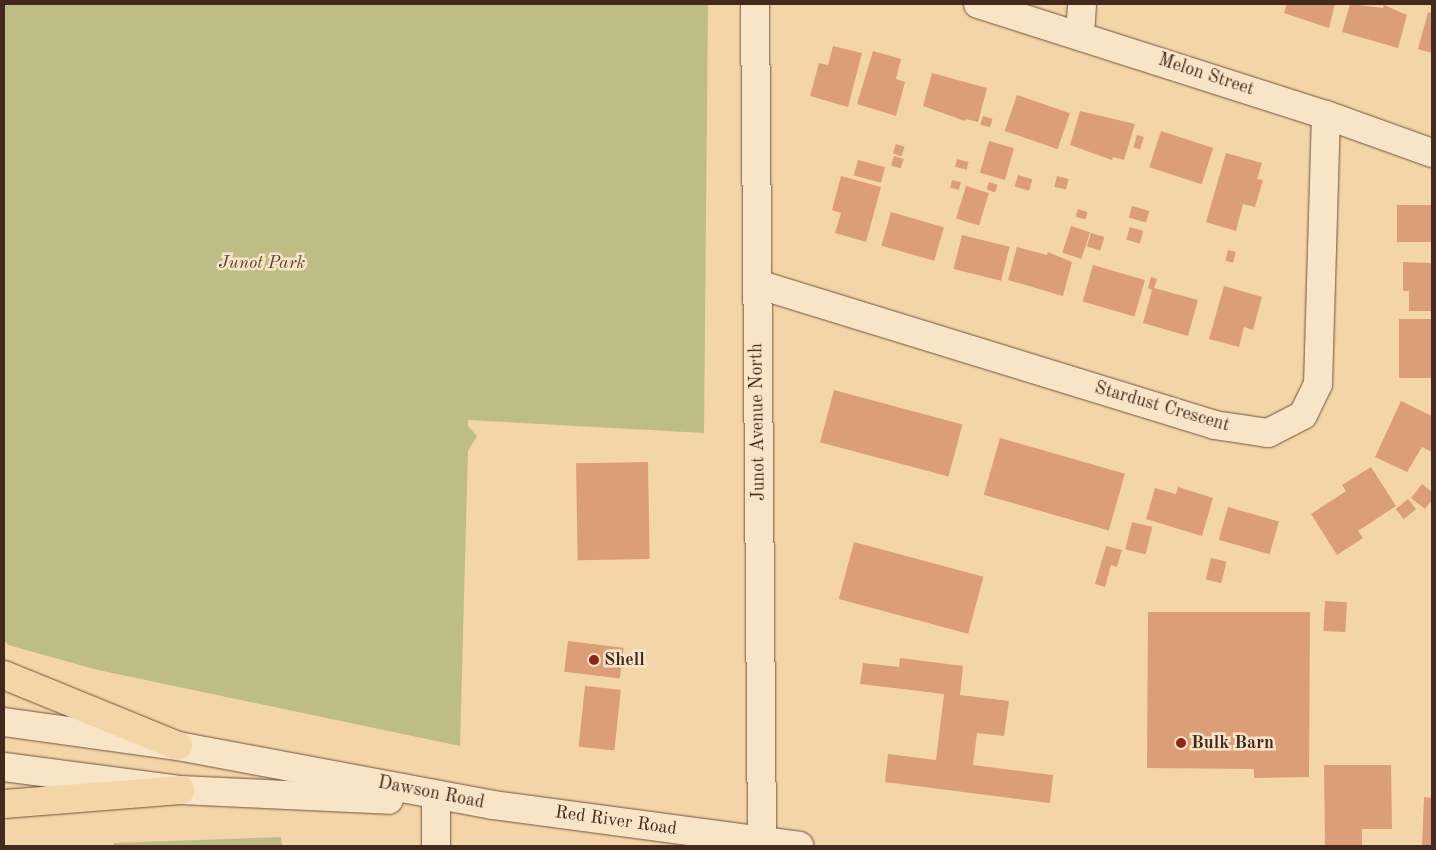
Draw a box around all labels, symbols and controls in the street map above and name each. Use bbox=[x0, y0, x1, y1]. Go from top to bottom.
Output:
street label: Melon Street bbox=[1155, 49, 1257, 101]
park label: Junot Park bbox=[219, 252, 305, 274]
street label: Junot Avenue North bbox=[746, 343, 770, 501]
street label: Stardust Crescent bbox=[1092, 377, 1232, 437]
place label: Shell bbox=[604, 649, 645, 671]
marker: Shell bbox=[588, 654, 600, 666]
place label: Bulk Barn bbox=[1191, 732, 1274, 754]
marker: Bulk Barn bbox=[1175, 737, 1187, 749]
street label: Dawson Road bbox=[376, 772, 486, 814]
street label: Red River Road bbox=[554, 802, 678, 840]

